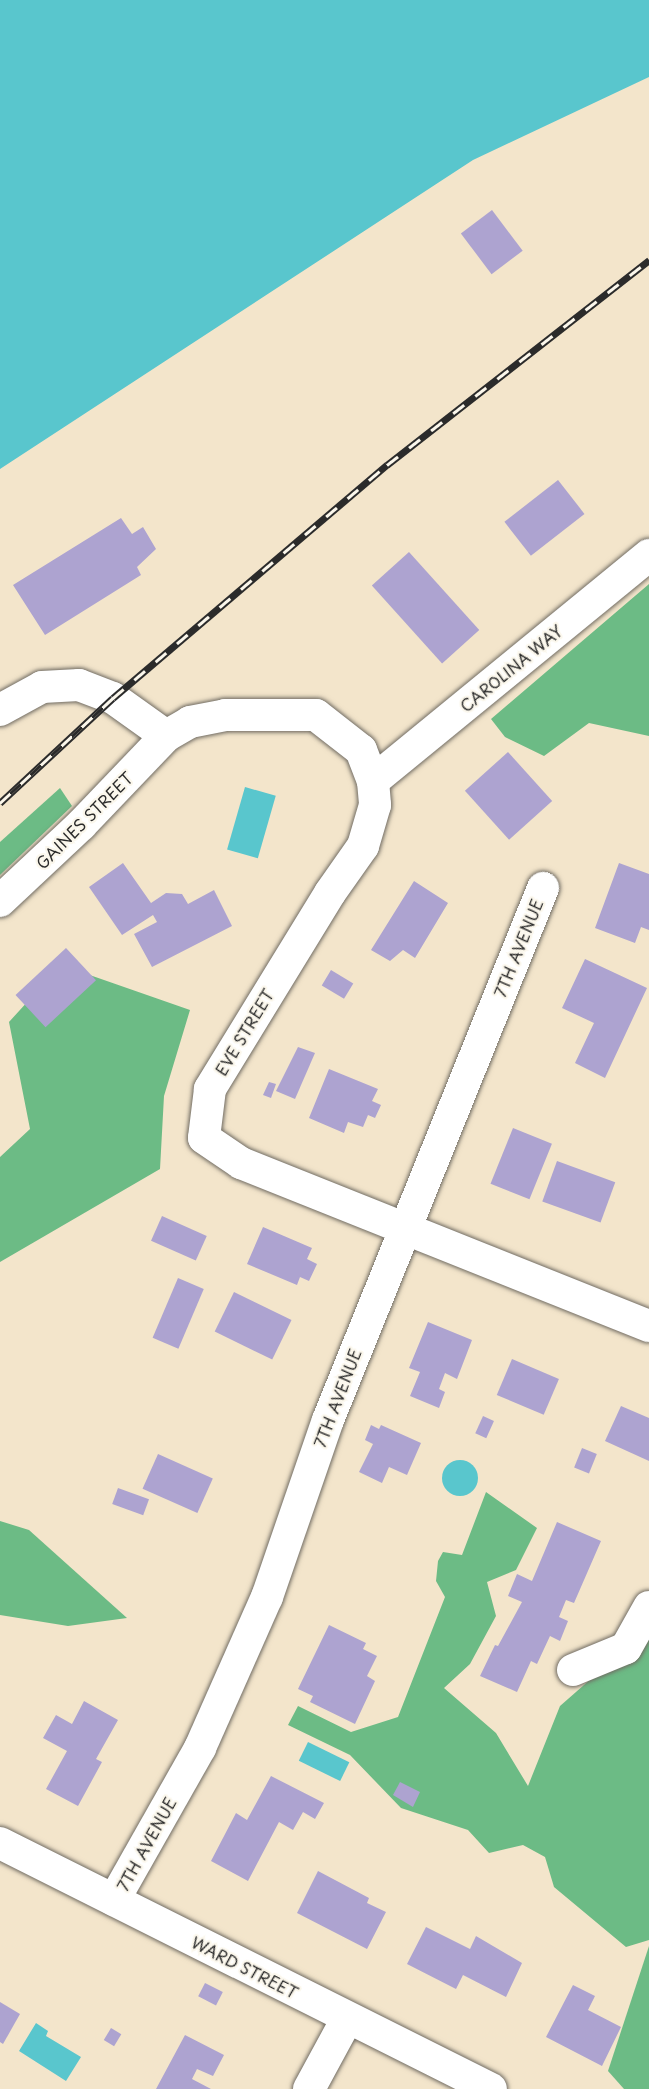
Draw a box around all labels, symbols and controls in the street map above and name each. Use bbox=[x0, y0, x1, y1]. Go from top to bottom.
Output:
street label: CAROLINA WAY bbox=[455, 620, 567, 716]
street label: GAINES STREET bbox=[31, 767, 137, 873]
street label: 7TH AVENUE bbox=[490, 896, 546, 1000]
street label: EVE STREET bbox=[210, 984, 278, 1080]
street label: 7TH AVENUE bbox=[309, 1346, 365, 1450]
street label: 7TH AVENUE bbox=[112, 1794, 180, 1894]
street label: WARD STREET bbox=[187, 1931, 303, 2003]

